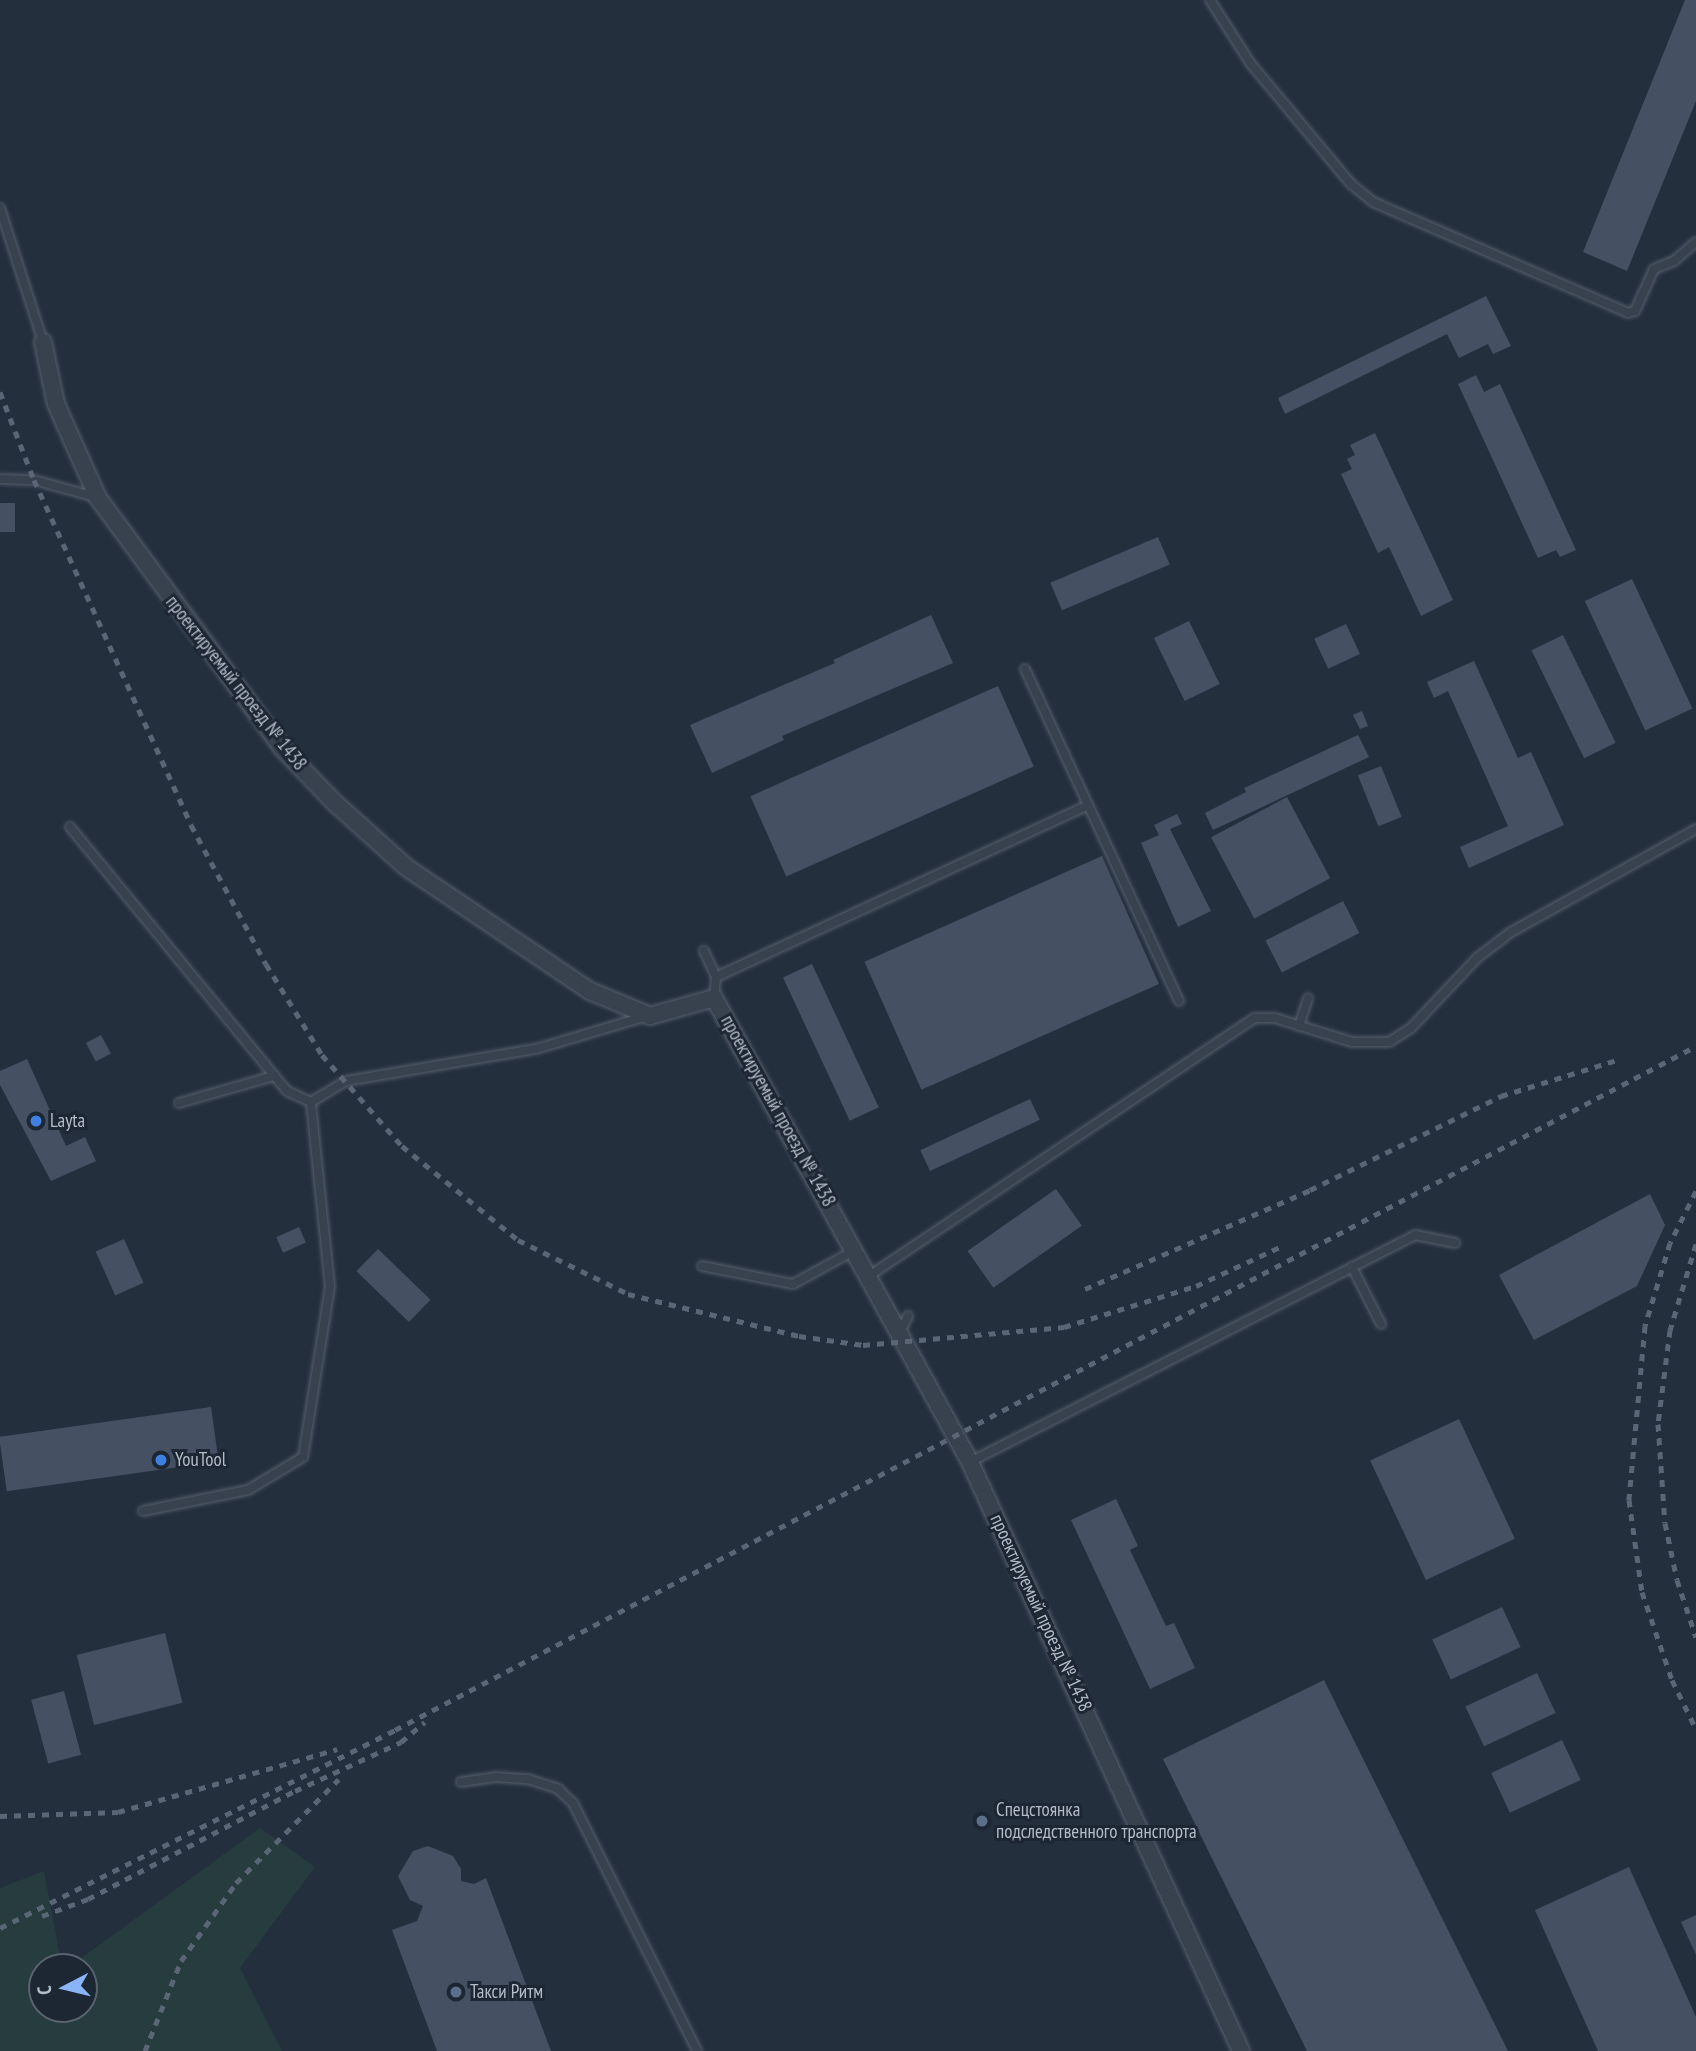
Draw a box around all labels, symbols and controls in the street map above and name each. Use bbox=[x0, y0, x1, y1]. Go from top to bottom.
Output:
street label: проектируемый проезд № 1438 bbox=[161, 591, 311, 775]
street label: проектируемый проезд № 1438 bbox=[716, 1011, 840, 1211]
place label: Layta bbox=[50, 1110, 85, 1132]
marker: Layta bbox=[28, 1113, 44, 1129]
place label: YouTool bbox=[175, 1449, 226, 1471]
marker: YouTool bbox=[153, 1452, 169, 1468]
street label: проектируемый проезд № 1438 bbox=[985, 1511, 1097, 1715]
place label: Спецстоянка подследственного транспорта bbox=[996, 1799, 1197, 1843]
marker: Спецстоянка подследственного транспорта bbox=[974, 1813, 990, 1829]
north arrow bbox=[28, 1953, 98, 2023]
place label: Такси Ритм bbox=[470, 1981, 543, 2003]
marker: Такси Ритм bbox=[448, 1984, 464, 2000]
text: С bbox=[32, 1985, 57, 1996]

